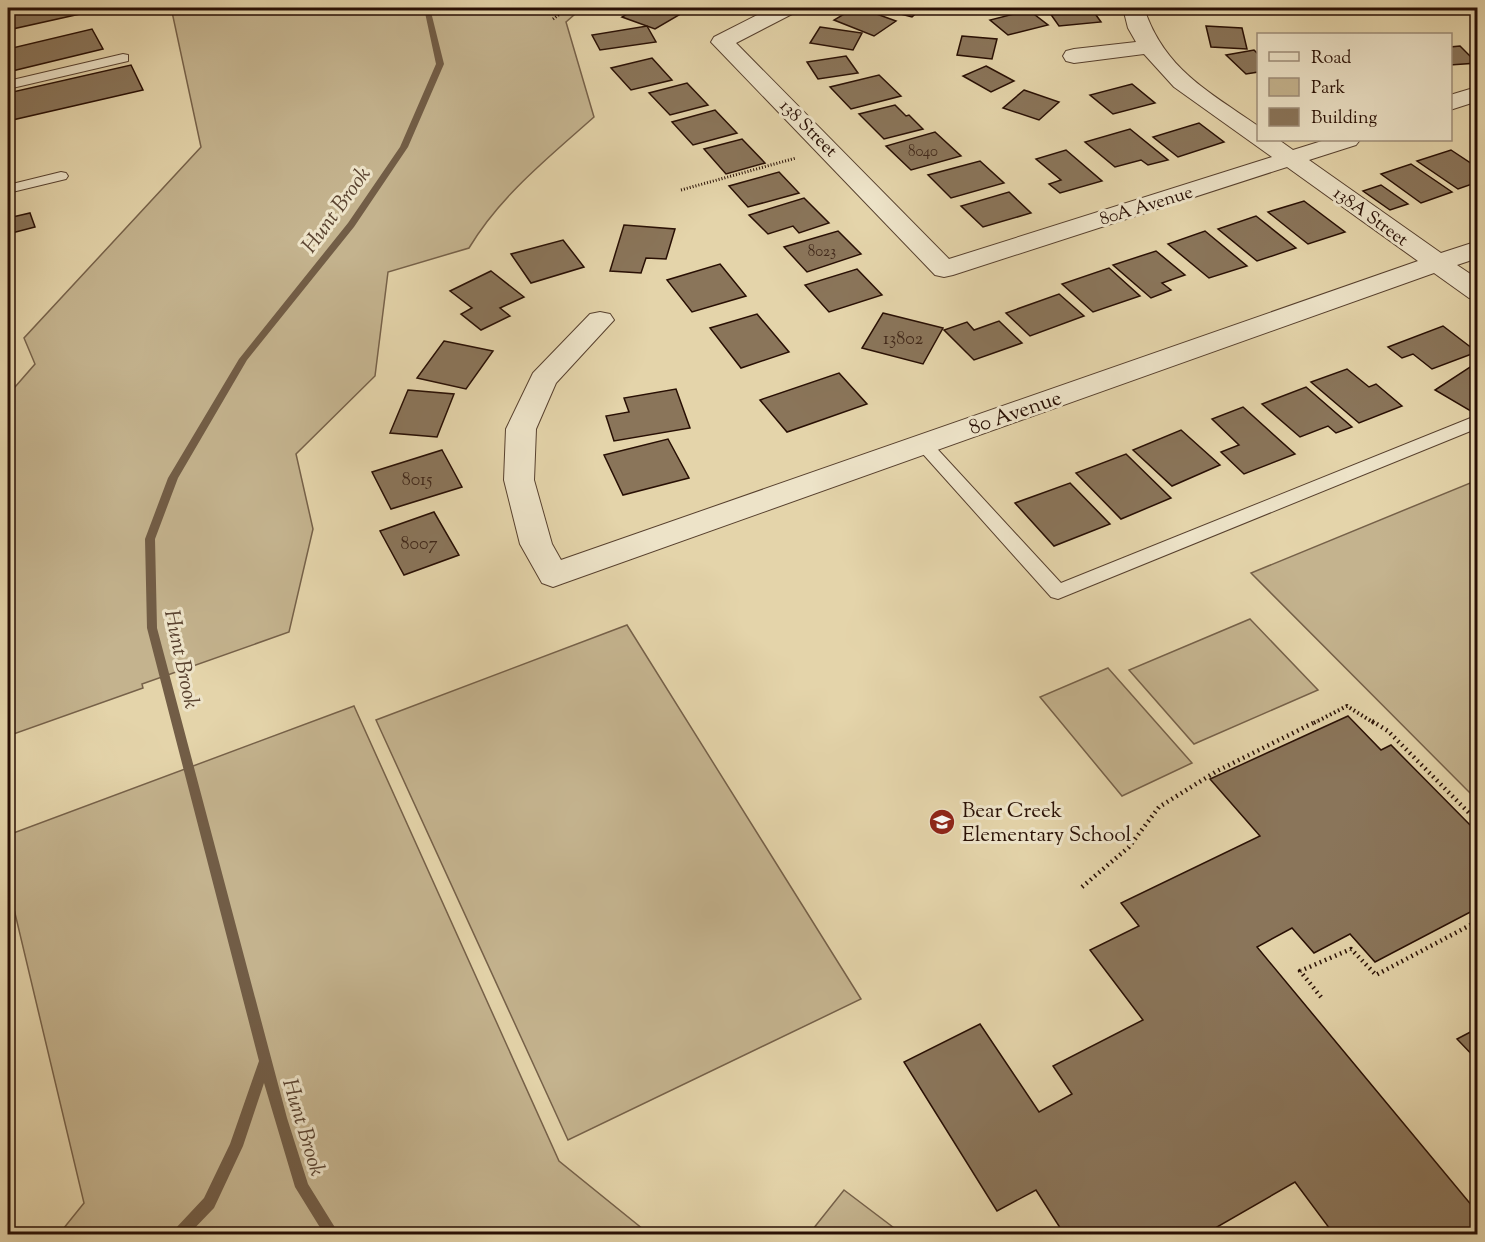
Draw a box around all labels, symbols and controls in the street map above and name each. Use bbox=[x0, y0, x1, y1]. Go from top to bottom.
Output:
legend bbox=[1257, 33, 1452, 141]
text: Road bbox=[1311, 46, 1351, 72]
text: Park bbox=[1311, 76, 1346, 102]
street label: 138 Street bbox=[773, 95, 842, 164]
text: Building bbox=[1311, 106, 1377, 132]
house number: 8040 bbox=[908, 142, 938, 163]
water label: Hunt Brook bbox=[295, 161, 380, 261]
street label: 80A Avenue bbox=[1097, 180, 1196, 233]
street label: 138A Street bbox=[1327, 181, 1413, 254]
house number: 8023 bbox=[808, 242, 836, 263]
house number: 13802 bbox=[883, 327, 924, 353]
street label: 80 Avenue bbox=[965, 384, 1066, 444]
house number: 8015 bbox=[402, 468, 432, 494]
house number: 8007 bbox=[400, 532, 438, 558]
water label: Hunt Brook bbox=[154, 607, 206, 712]
place label: Bear Creek Elementary School bbox=[962, 797, 1132, 851]
school or university icon: Bear Creek Elementary School bbox=[927, 807, 957, 837]
water label: Hunt Brook bbox=[272, 1075, 332, 1181]

